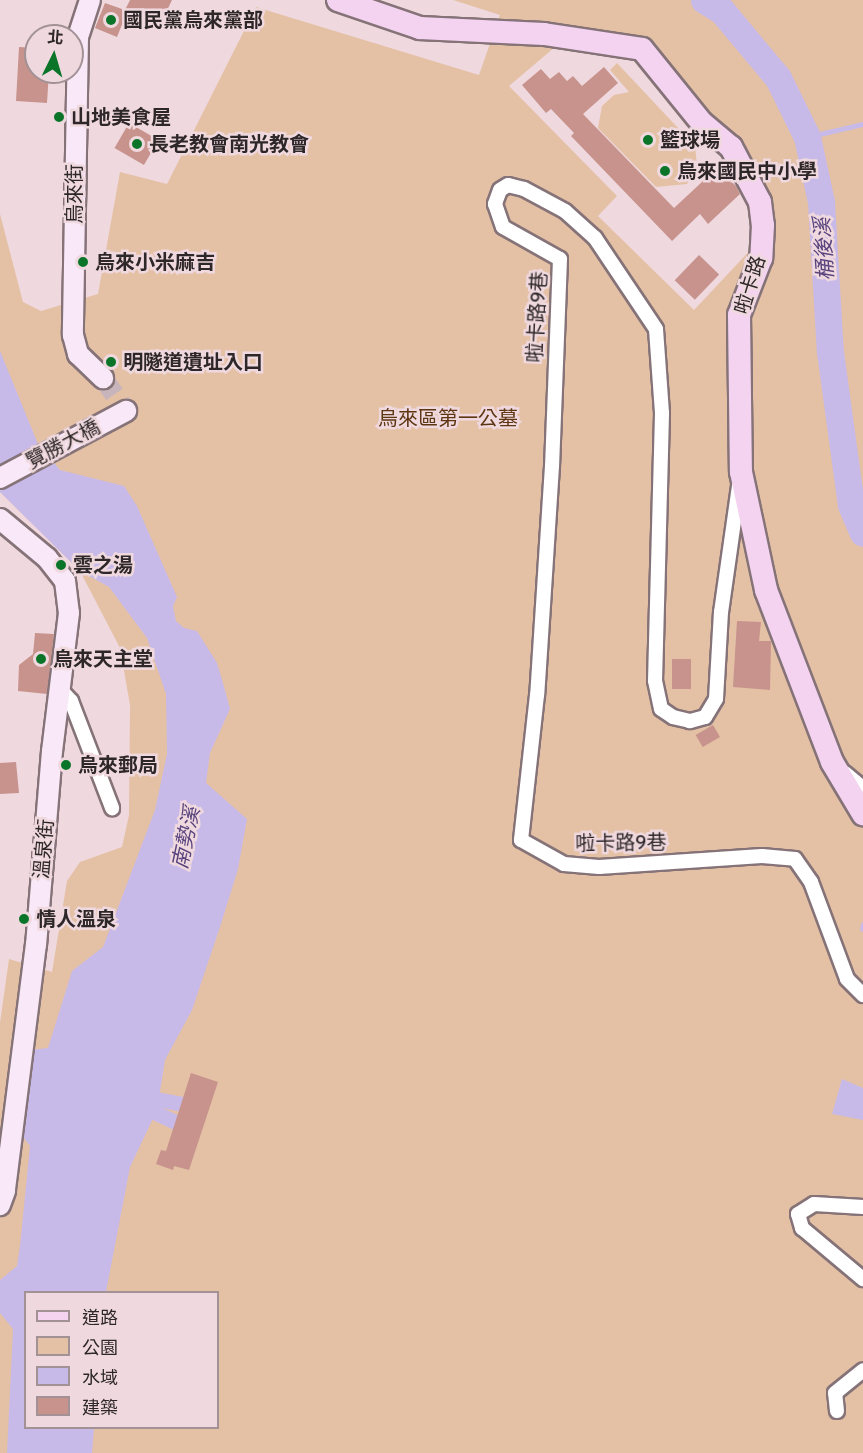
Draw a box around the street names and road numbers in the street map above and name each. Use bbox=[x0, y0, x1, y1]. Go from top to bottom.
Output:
street label: 烏來街 bbox=[62, 164, 86, 224]
street label: 啦卡路 bbox=[730, 253, 770, 317]
street label: 啦卡路9巷 bbox=[523, 271, 551, 363]
street label: 覽勝大橋 bbox=[22, 415, 104, 473]
street label: 溫泉街 bbox=[29, 818, 59, 880]
street label: 啦卡路9巷 bbox=[575, 830, 667, 856]

